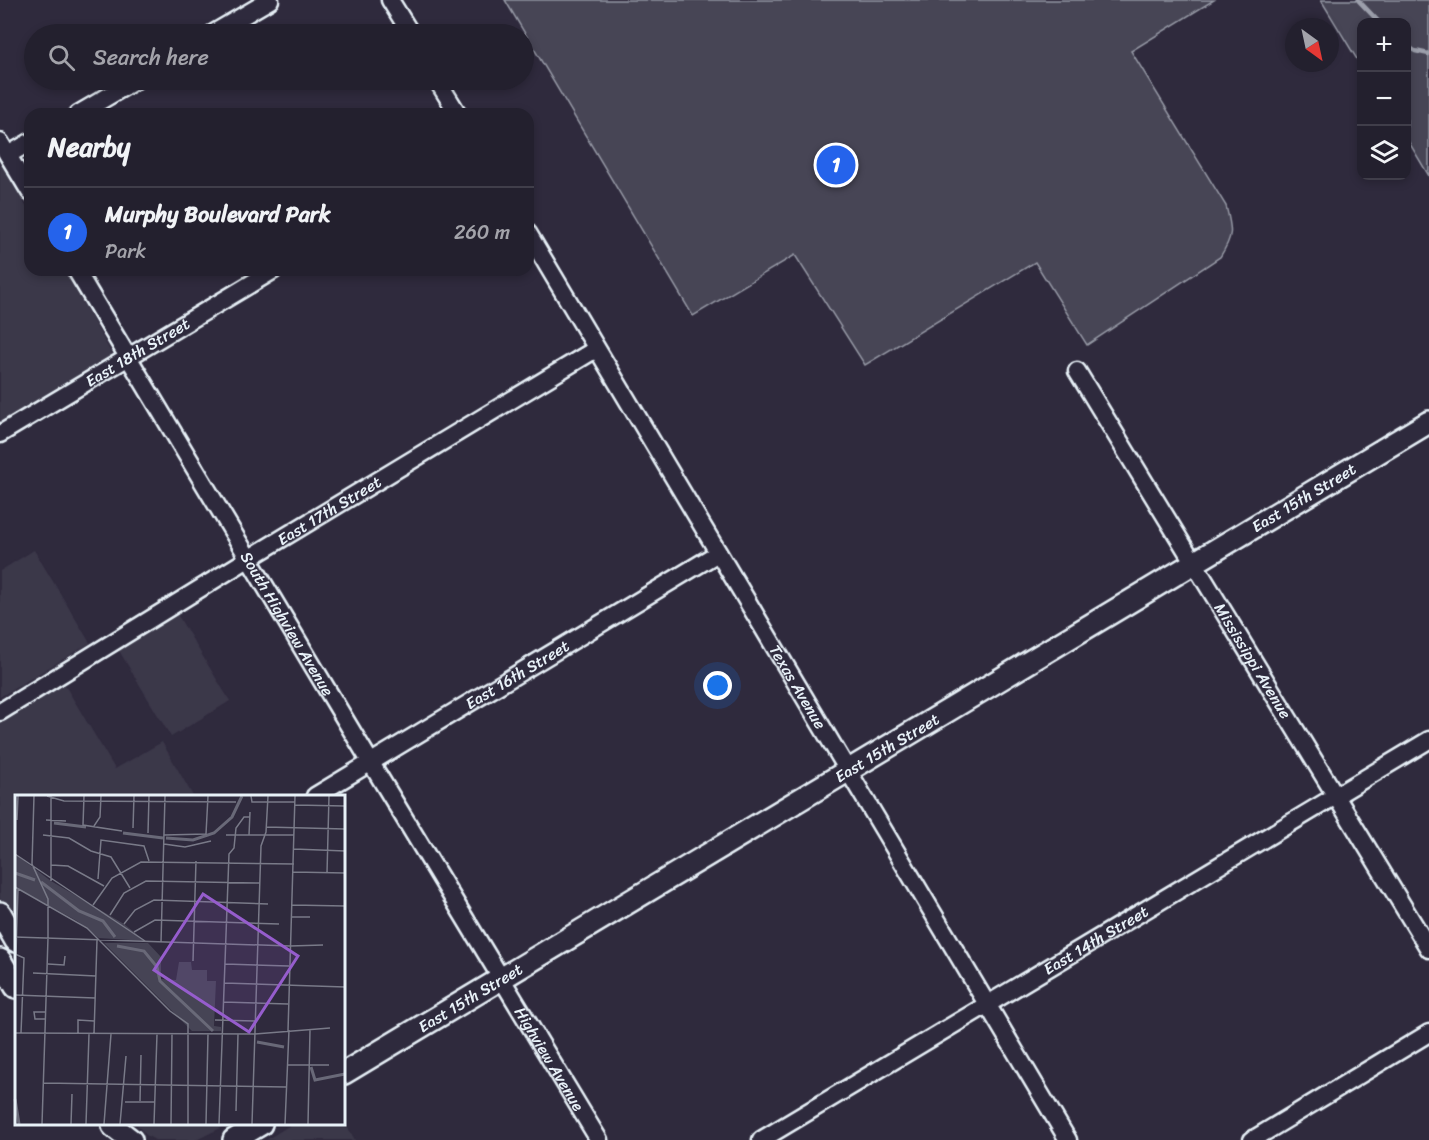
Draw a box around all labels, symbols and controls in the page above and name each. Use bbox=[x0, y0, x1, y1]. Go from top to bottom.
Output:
north arrow bbox=[1285, 18, 1339, 72]
map controls bbox=[1357, 18, 1411, 180]
button: + bbox=[1357, 18, 1411, 72]
search box bbox=[24, 24, 534, 90]
text: Search here bbox=[93, 38, 209, 77]
icon: search bbox=[45, 41, 78, 74]
button: − bbox=[1357, 72, 1411, 126]
text: Nearby bbox=[48, 124, 130, 170]
button: layers bbox=[1357, 126, 1411, 180]
pin: 1 bbox=[816, 142, 856, 188]
text: Murphy Boulevard Park bbox=[105, 195, 330, 234]
text: 1 bbox=[63, 215, 72, 250]
text: 260 m bbox=[454, 215, 510, 250]
text: Park bbox=[105, 234, 146, 269]
street label: East 18th Street bbox=[79, 309, 196, 395]
street label: East 15th Street bbox=[1246, 455, 1362, 541]
street label: East 17th Street bbox=[271, 468, 387, 553]
street label: South Highview Avenue bbox=[232, 546, 342, 702]
street label: Mississippi Avenue bbox=[1206, 597, 1300, 725]
street label: East 16th Street bbox=[460, 632, 575, 717]
street label: Texas Avenue bbox=[761, 639, 834, 735]
your location bbox=[703, 671, 732, 700]
street label: East 15th Street bbox=[829, 705, 945, 791]
inset map bbox=[15, 795, 345, 1125]
street label: East 14th Street bbox=[1038, 897, 1154, 983]
street label: East 15th Street bbox=[412, 955, 528, 1041]
street label: Highview Avenue bbox=[506, 1001, 593, 1117]

